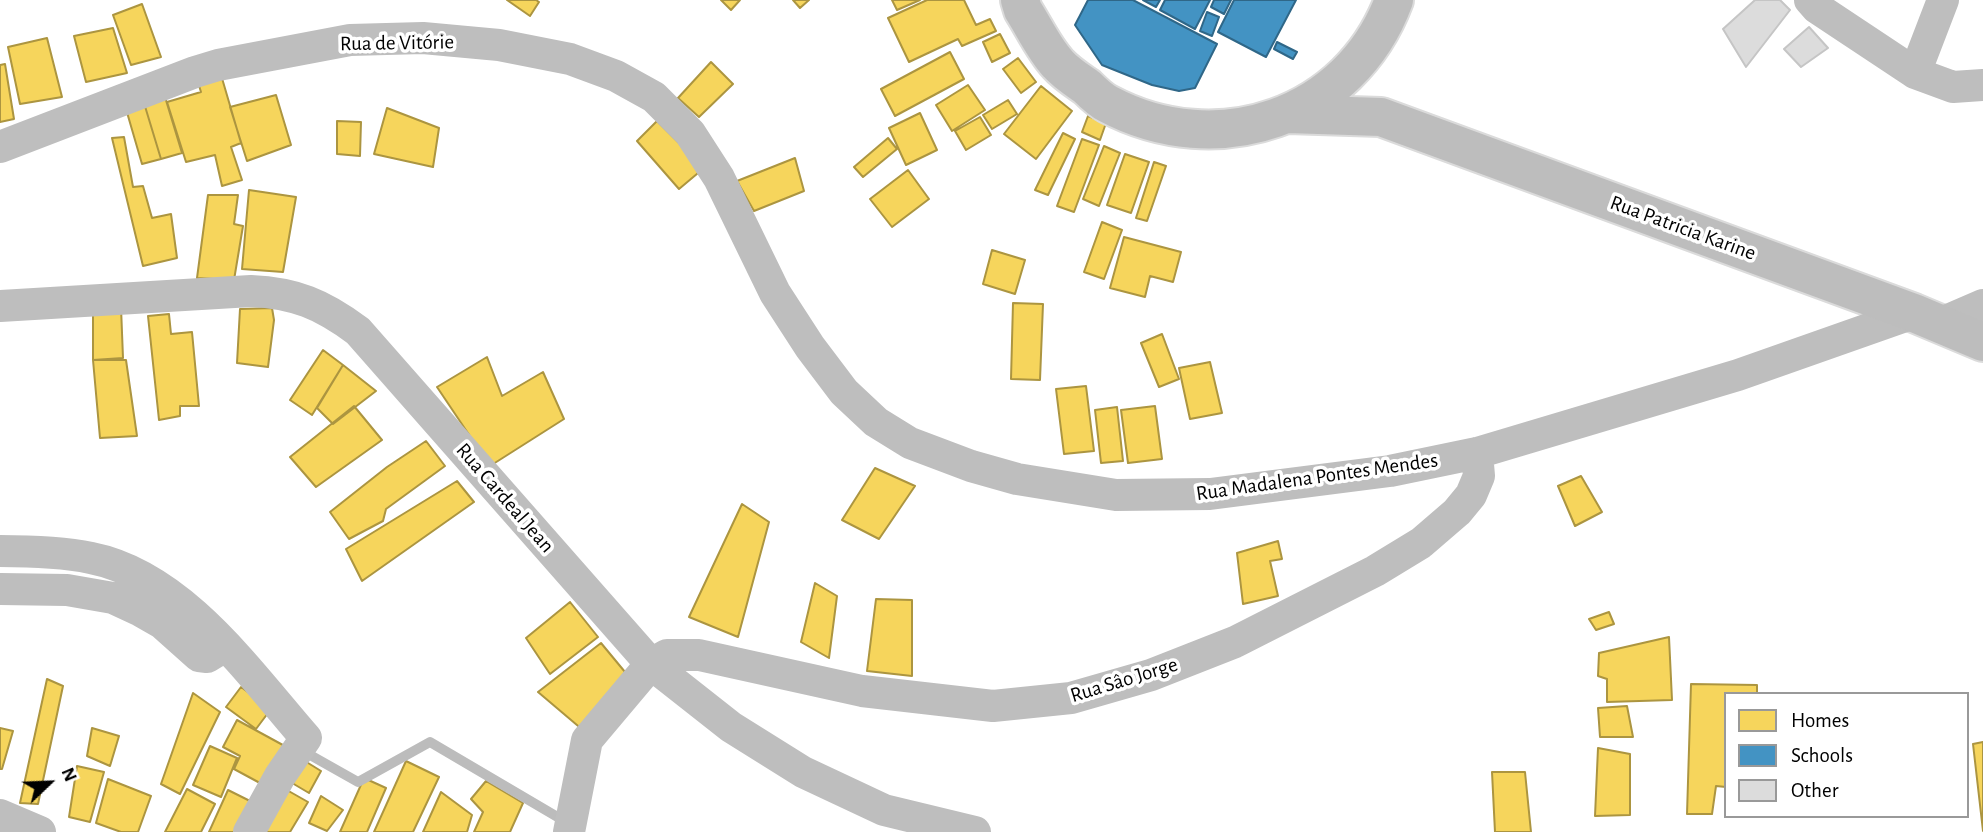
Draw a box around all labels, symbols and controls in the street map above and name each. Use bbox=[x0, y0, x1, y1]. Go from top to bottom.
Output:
street label: Rua de Vitórie bbox=[340, 29, 454, 57]
street label: Rua Patricia Karine bbox=[1607, 190, 1759, 266]
street label: Rua Cardeal Jean bbox=[450, 438, 560, 558]
street label: Rua Madalena Pontes Mendes bbox=[1194, 448, 1440, 506]
street label: Rua Sâo Jorge bbox=[1067, 652, 1181, 708]
legend bbox=[1724, 692, 1969, 818]
text: Homes bbox=[1791, 710, 1849, 731]
text: Schools bbox=[1791, 745, 1853, 766]
north arrow bbox=[14, 748, 84, 818]
text: N bbox=[57, 765, 80, 784]
text: Other bbox=[1791, 780, 1838, 801]

